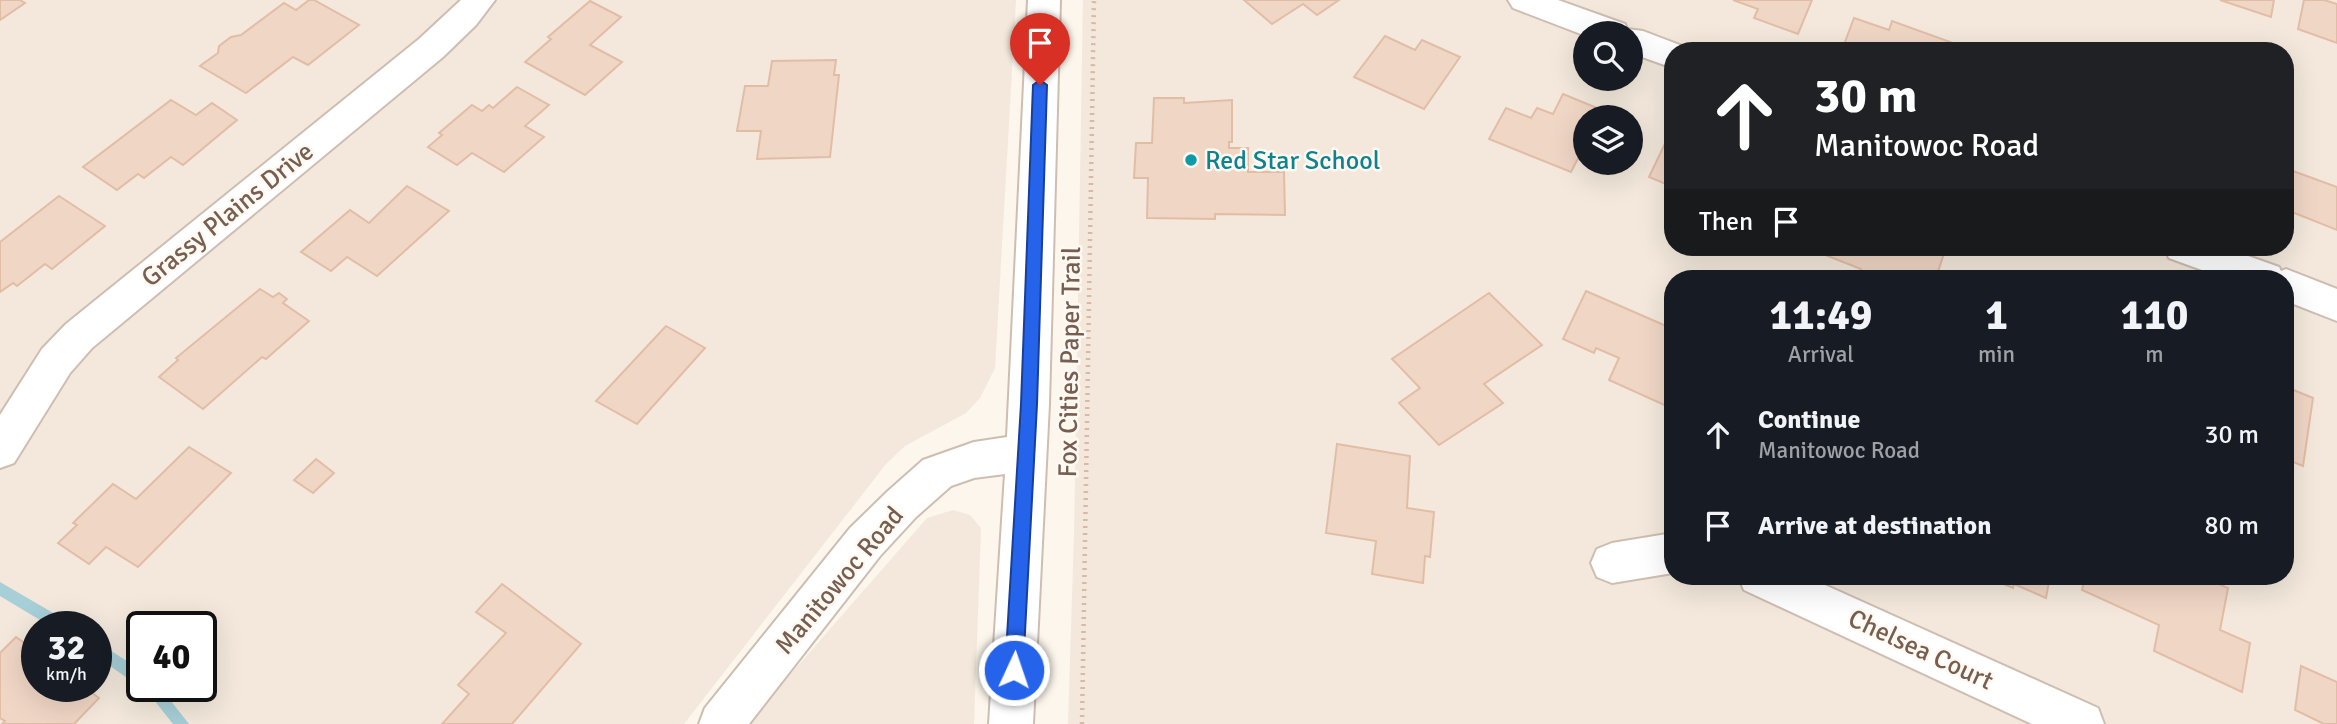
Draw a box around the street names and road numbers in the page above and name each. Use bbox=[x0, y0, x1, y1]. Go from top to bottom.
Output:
street label: Grassy Plains Drive bbox=[135, 136, 320, 294]
street label: Fox Cities Paper Trail bbox=[1052, 246, 1088, 478]
street label: Manitowoc Road bbox=[769, 500, 911, 661]
street label: Chelsea Court bbox=[1843, 602, 1998, 697]

